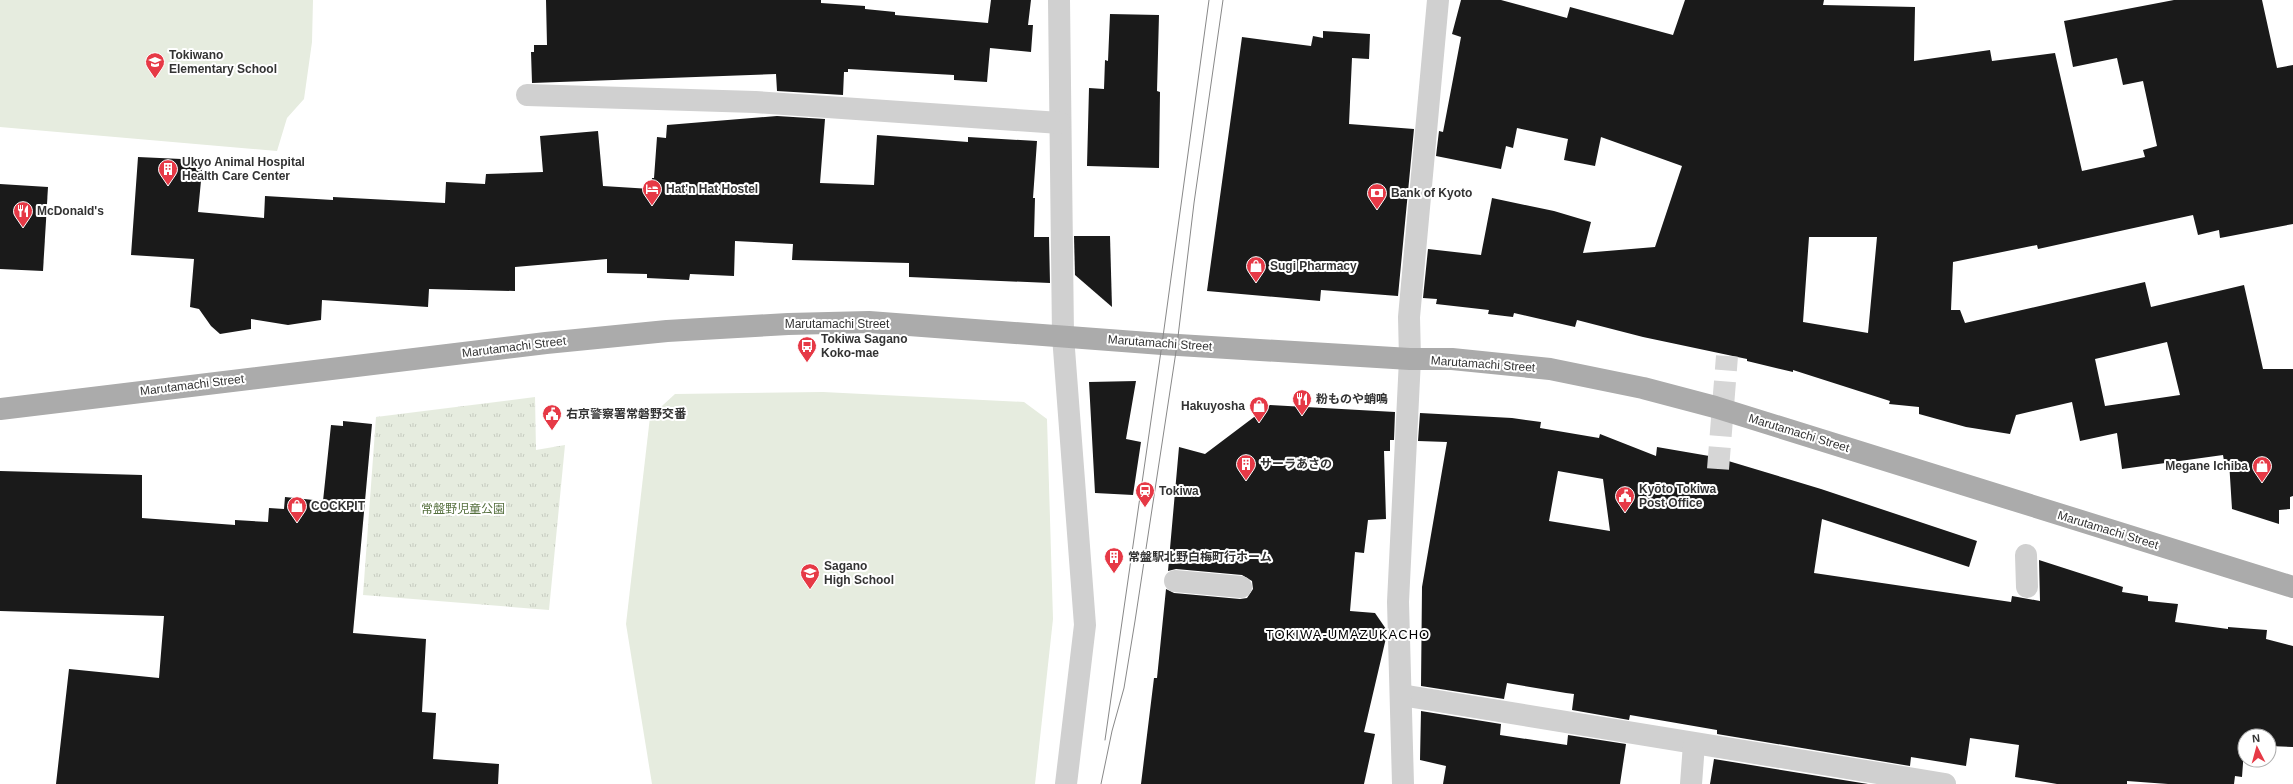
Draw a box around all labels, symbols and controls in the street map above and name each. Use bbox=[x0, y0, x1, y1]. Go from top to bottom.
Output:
place label: Tokiwano Elementary School bbox=[169, 48, 277, 76]
school or university icon: Tokiwano Elementary School bbox=[144, 51, 166, 79]
place label: Ukyo Animal Hospital Health Care Center bbox=[182, 155, 305, 183]
building icon: Ukyo Animal Hospital Health Care Center bbox=[157, 158, 179, 186]
hotel icon: Hat'n Hat Hostel bbox=[641, 178, 663, 206]
place label: Hat'n Hat Hostel bbox=[666, 182, 758, 196]
bank icon: Bank of Kyoto bbox=[1366, 182, 1388, 210]
place label: Bank of Kyoto bbox=[1391, 186, 1472, 200]
restaurant icon: McDonald's bbox=[12, 200, 34, 228]
place label: McDonald's bbox=[37, 204, 104, 218]
shop icon: Sugi Pharmacy bbox=[1245, 255, 1267, 283]
place label: Sugi Pharmacy bbox=[1270, 259, 1357, 273]
street label: Marutamachi Street bbox=[785, 317, 890, 331]
place label: Tokiwa Sagano Koko-mae bbox=[821, 332, 907, 360]
street label: Marutamachi Street bbox=[1107, 332, 1213, 354]
street label: Marutamachi Street bbox=[461, 334, 567, 360]
bus stop icon: Tokiwa Sagano Koko-mae bbox=[796, 335, 818, 363]
street label: Marutamachi Street bbox=[1430, 353, 1536, 375]
street label: Marutamachi Street bbox=[139, 372, 245, 398]
restaurant icon: 粉ものや蛸鳴 bbox=[1291, 388, 1313, 416]
place label: 粉ものや蛸鳴 bbox=[1316, 392, 1388, 406]
shop icon: Hakuyosha bbox=[1248, 395, 1270, 423]
place label: Hakuyosha bbox=[1181, 399, 1245, 413]
public building icon: 右京警察署常磐野交番 bbox=[541, 403, 563, 431]
place label: 右京警察署常磐野交番 bbox=[566, 407, 687, 421]
street label: Marutamachi Street bbox=[1747, 411, 1852, 455]
building icon: サーラあさの bbox=[1235, 453, 1257, 481]
shop icon: Megane Ichiba bbox=[2251, 455, 2273, 483]
place label: サーラあさの bbox=[1260, 457, 1332, 471]
place label: Megane Ichiba bbox=[2165, 459, 2248, 473]
station icon: Tokiwa bbox=[1134, 480, 1156, 508]
place label: Kyōto Tokiwa Post Office bbox=[1639, 482, 1716, 510]
place label: Tokiwa bbox=[1159, 484, 1199, 498]
public building icon: Kyōto Tokiwa Post Office bbox=[1614, 485, 1636, 513]
shop icon: COCKPIT bbox=[286, 495, 308, 523]
place label: COCKPIT bbox=[311, 499, 366, 513]
park label: 常盤野児童公園 bbox=[421, 502, 505, 516]
street label: Marutamachi Street bbox=[2056, 508, 2161, 552]
building icon: 常盤駅北野白梅町行ホーム bbox=[1103, 546, 1125, 574]
place label: 常盤駅北野白梅町行ホーム bbox=[1128, 550, 1272, 564]
place label: Sagano High School bbox=[824, 559, 894, 587]
school or university icon: Sagano High School bbox=[799, 562, 821, 590]
district label: TOKIWA-UMAZUKACHO bbox=[1266, 627, 1430, 642]
north arrow bbox=[2237, 728, 2277, 768]
text: N bbox=[2251, 732, 2261, 744]

